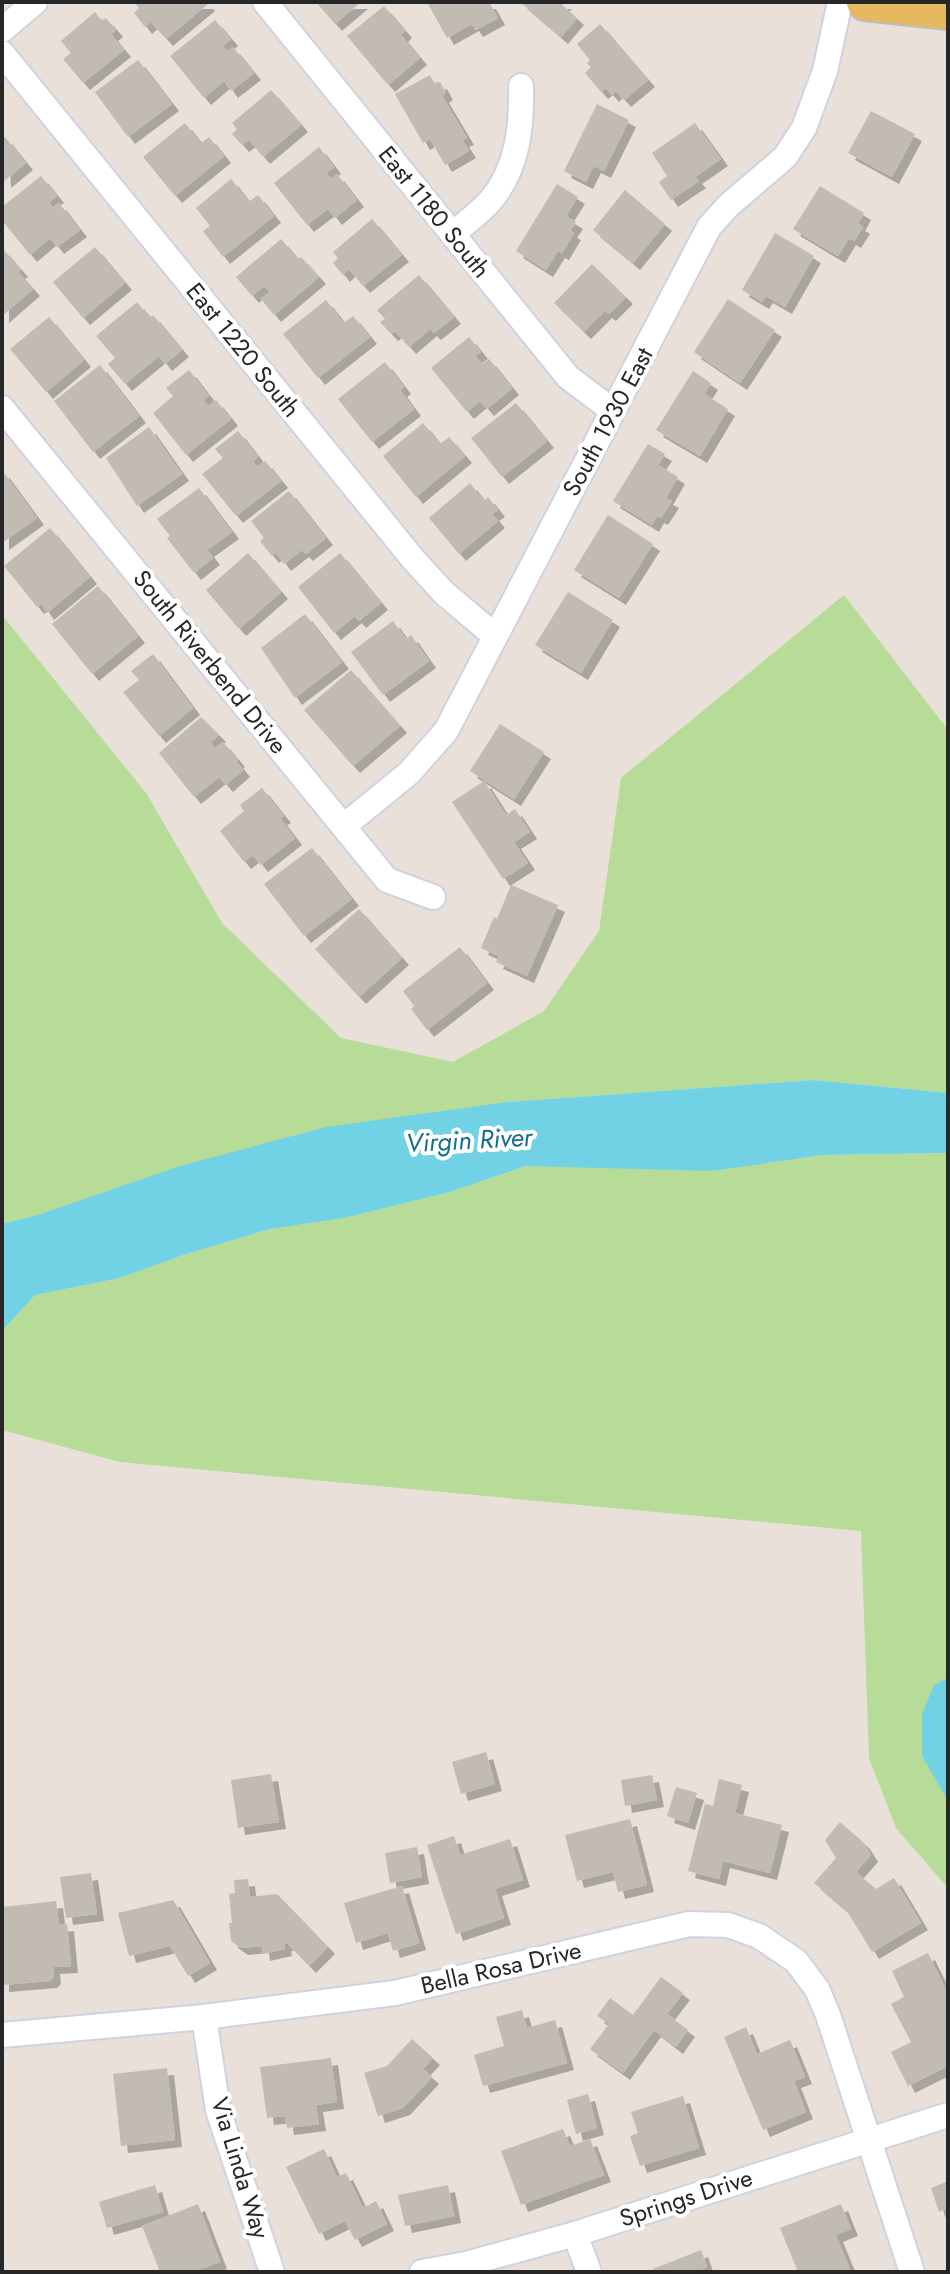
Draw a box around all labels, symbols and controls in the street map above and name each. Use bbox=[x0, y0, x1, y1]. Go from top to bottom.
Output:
street label: East 1180 South bbox=[370, 138, 499, 285]
street label: East 1220 South bbox=[178, 275, 309, 425]
street label: South 1930 East bbox=[554, 341, 662, 502]
street label: South Riverbend Drive bbox=[125, 562, 296, 761]
water label: Virgin River bbox=[405, 1118, 534, 1162]
street label: Bella Rosa Drive bbox=[417, 1932, 585, 2003]
street label: Via Linda Way bbox=[202, 2093, 279, 2243]
street label: Springs Drive bbox=[615, 2160, 757, 2235]

